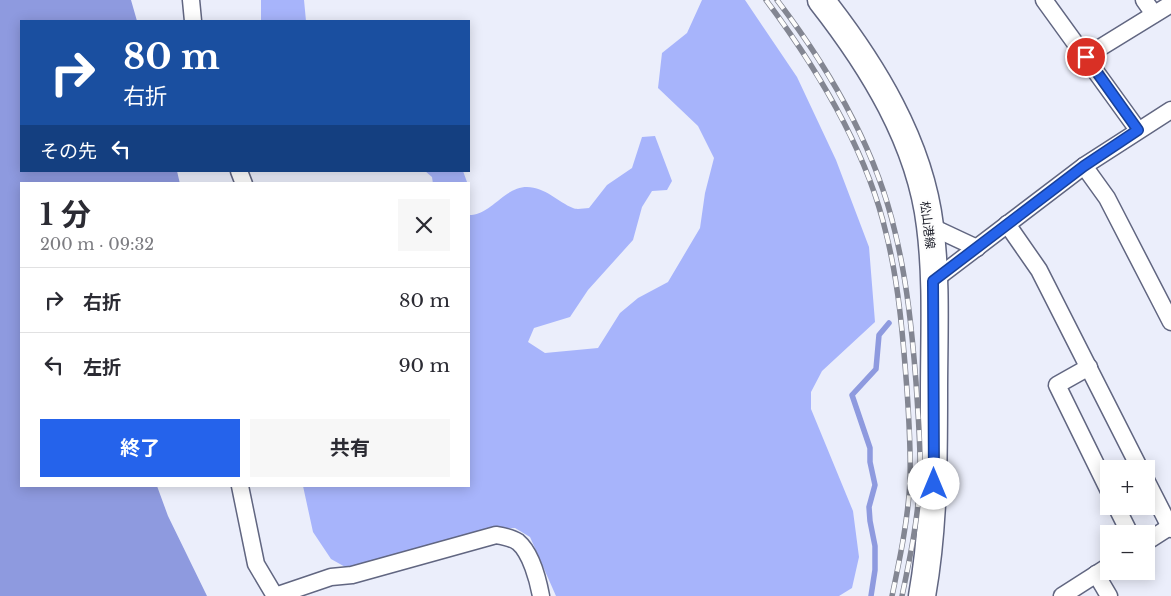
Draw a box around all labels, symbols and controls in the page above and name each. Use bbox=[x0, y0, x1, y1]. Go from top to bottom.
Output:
text: 80 m bbox=[123, 35, 220, 78]
pin bbox=[1065, 36, 1107, 78]
icon: right bbox=[40, 40, 105, 105]
icon: arrive bbox=[1072, 43, 1100, 71]
text: 右折 bbox=[123, 83, 167, 110]
icon: left bbox=[107, 135, 135, 163]
text: その先 bbox=[40, 140, 97, 163]
text: 1 分 bbox=[40, 196, 91, 233]
button: close bbox=[398, 199, 450, 251]
street label: 松山港線 bbox=[918, 200, 938, 250]
text: 200 m · 09:32 bbox=[40, 234, 154, 254]
icon: right bbox=[40, 286, 68, 314]
text: 80 m bbox=[399, 289, 450, 312]
text: 右折 bbox=[83, 291, 121, 314]
icon: left bbox=[40, 351, 68, 379]
text: 90 m bbox=[398, 354, 450, 377]
text: 左折 bbox=[83, 356, 121, 379]
button: 終了 bbox=[40, 419, 240, 477]
button: 共有 bbox=[250, 419, 450, 477]
position arrow bbox=[907, 457, 959, 509]
map controls bbox=[1100, 460, 1155, 580]
button: + bbox=[1100, 460, 1155, 515]
button: − bbox=[1100, 525, 1155, 580]

